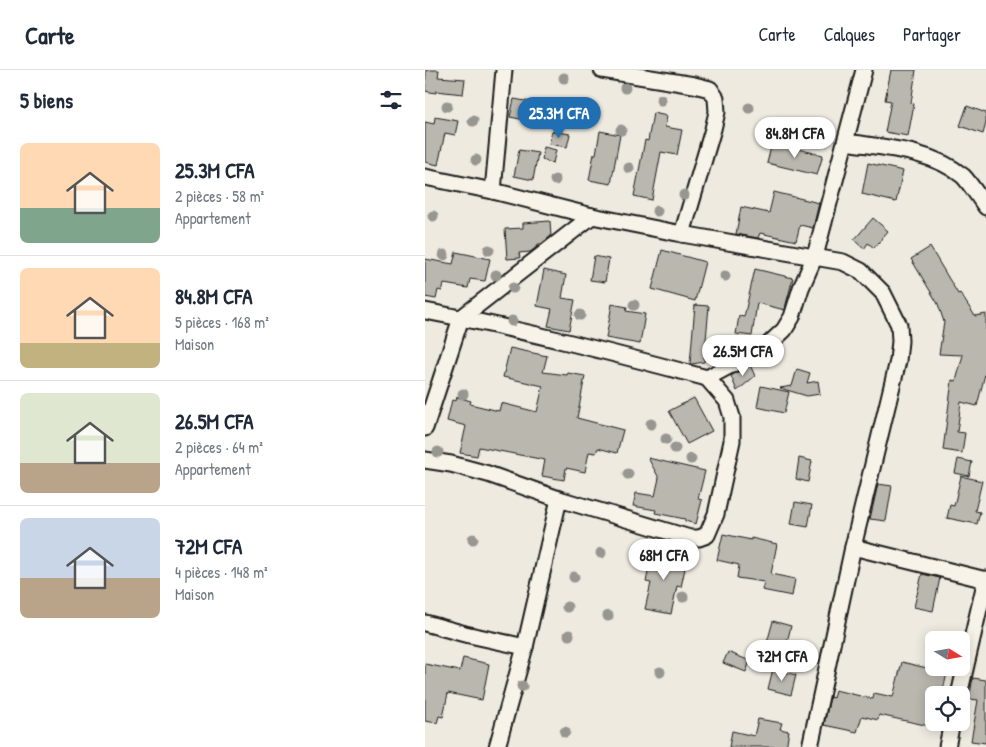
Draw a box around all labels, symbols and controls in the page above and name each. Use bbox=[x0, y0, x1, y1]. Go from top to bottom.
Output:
text: Carte bbox=[25, 19, 75, 51]
text: Carte bbox=[758, 22, 796, 47]
text: Calques bbox=[824, 22, 875, 47]
text: Partager bbox=[903, 22, 961, 47]
text: 5 biens bbox=[20, 86, 73, 115]
icon: filters bbox=[377, 86, 405, 114]
pin: 25.3M CFA bbox=[502, 97, 616, 139]
text: 25.3M CFA bbox=[529, 102, 589, 124]
pin: 84.8M CFA bbox=[738, 116, 852, 159]
text: 84.8M CFA bbox=[765, 122, 825, 144]
text: 25.3M CFA bbox=[175, 156, 255, 185]
icon: home bbox=[60, 163, 120, 223]
text: 2 pièces · 58 m² bbox=[175, 185, 264, 207]
text: Appartement bbox=[175, 207, 251, 229]
text: 84.8M CFA bbox=[175, 282, 253, 311]
icon: home bbox=[60, 288, 120, 348]
text: 5 pièces · 168 m² bbox=[175, 311, 269, 333]
text: Maison bbox=[175, 333, 214, 355]
pin: 26.5M CFA bbox=[686, 334, 800, 377]
text: 26.5M CFA bbox=[713, 340, 773, 362]
text: 26.5M CFA bbox=[175, 407, 254, 436]
icon: home bbox=[60, 413, 120, 473]
text: 2 pièces · 64 m² bbox=[175, 436, 263, 458]
text: Appartement bbox=[175, 458, 251, 480]
text: 72M CFA bbox=[175, 532, 242, 561]
icon: home bbox=[60, 538, 120, 598]
pin: 68M CFA bbox=[618, 538, 710, 581]
text: 68M CFA bbox=[639, 544, 689, 566]
text: 4 pièces · 148 m² bbox=[175, 561, 268, 583]
text: Maison bbox=[175, 583, 214, 605]
north arrow bbox=[925, 631, 970, 676]
map controls bbox=[925, 631, 970, 731]
pin: 72M CFA bbox=[736, 640, 828, 682]
text: 72M CFA bbox=[756, 645, 808, 667]
button: locate bbox=[925, 686, 970, 731]

